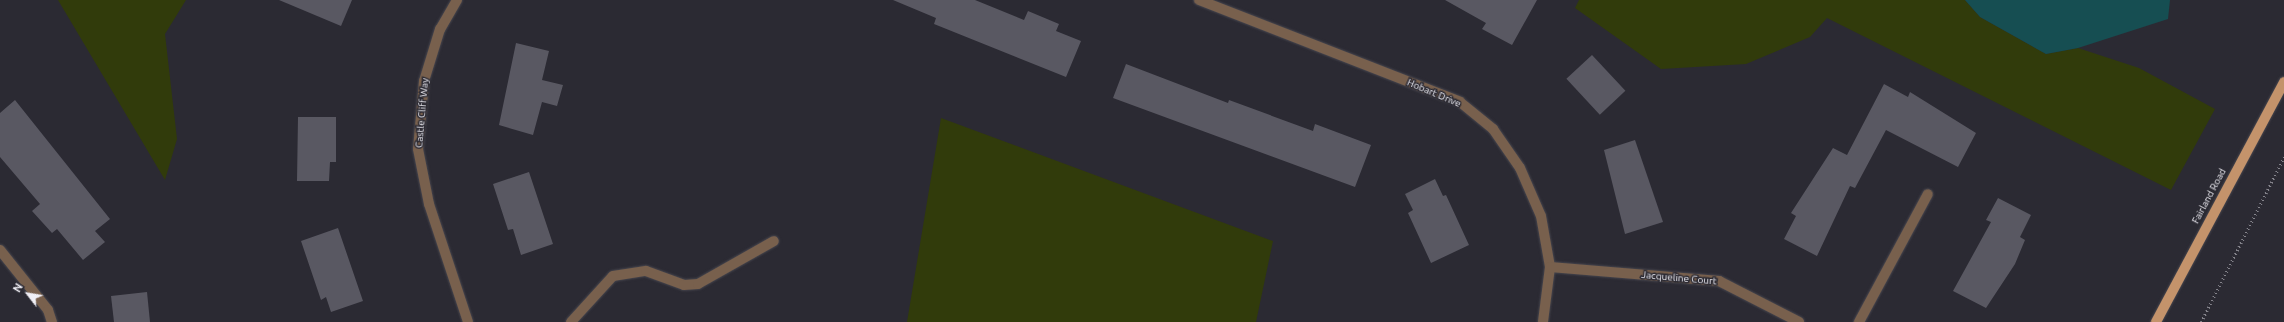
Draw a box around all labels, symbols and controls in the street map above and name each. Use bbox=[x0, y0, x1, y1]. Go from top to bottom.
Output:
street label: Hobart Drive bbox=[1405, 76, 1463, 110]
street label: Castle Cliff Way bbox=[413, 78, 431, 148]
street label: Fairland Road bbox=[2189, 166, 2229, 226]
street label: Jacqueline Court bbox=[1641, 269, 1717, 287]
north arrow bbox=[8, 274, 48, 314]
text: N bbox=[10, 281, 25, 294]

